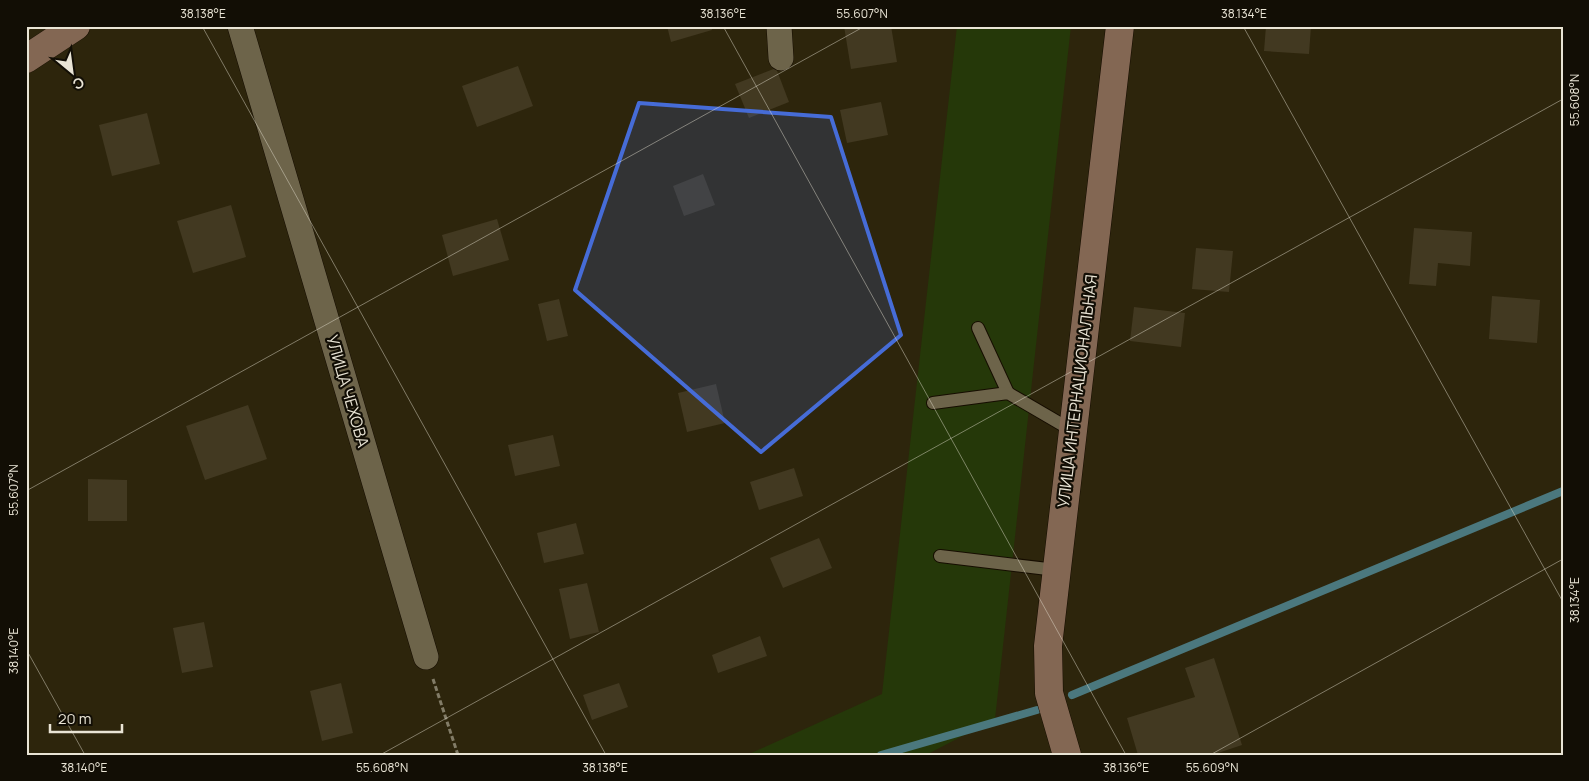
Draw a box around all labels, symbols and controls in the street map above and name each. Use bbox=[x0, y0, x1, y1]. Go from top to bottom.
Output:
text: 38.138°E bbox=[180, 5, 226, 22]
text: 38.136°E bbox=[700, 5, 746, 22]
text: 55.607°N bbox=[836, 5, 888, 22]
text: 38.134°E bbox=[1221, 5, 1267, 22]
north arrow bbox=[48, 48, 98, 98]
text: С bbox=[69, 73, 88, 95]
text: 55.608°N bbox=[1566, 74, 1583, 126]
street label: УЛИЦА ИНТЕРНАЦИОНАЛЬНАЯ bbox=[1052, 273, 1102, 509]
street label: УЛИЦА ЧЕХОВА bbox=[321, 332, 375, 450]
text: 55.607°N bbox=[5, 464, 22, 516]
text: 38.134°E bbox=[1566, 577, 1583, 623]
text: 38.140°E bbox=[5, 628, 22, 674]
scale bar bbox=[50, 701, 122, 733]
text: 20 m bbox=[58, 708, 91, 729]
text: 38.140°E bbox=[61, 759, 107, 776]
text: 55.608°N bbox=[356, 759, 408, 776]
text: 38.138°E bbox=[582, 759, 628, 776]
text: 38.136°E bbox=[1103, 759, 1149, 776]
text: 55.609°N bbox=[1186, 759, 1238, 776]

